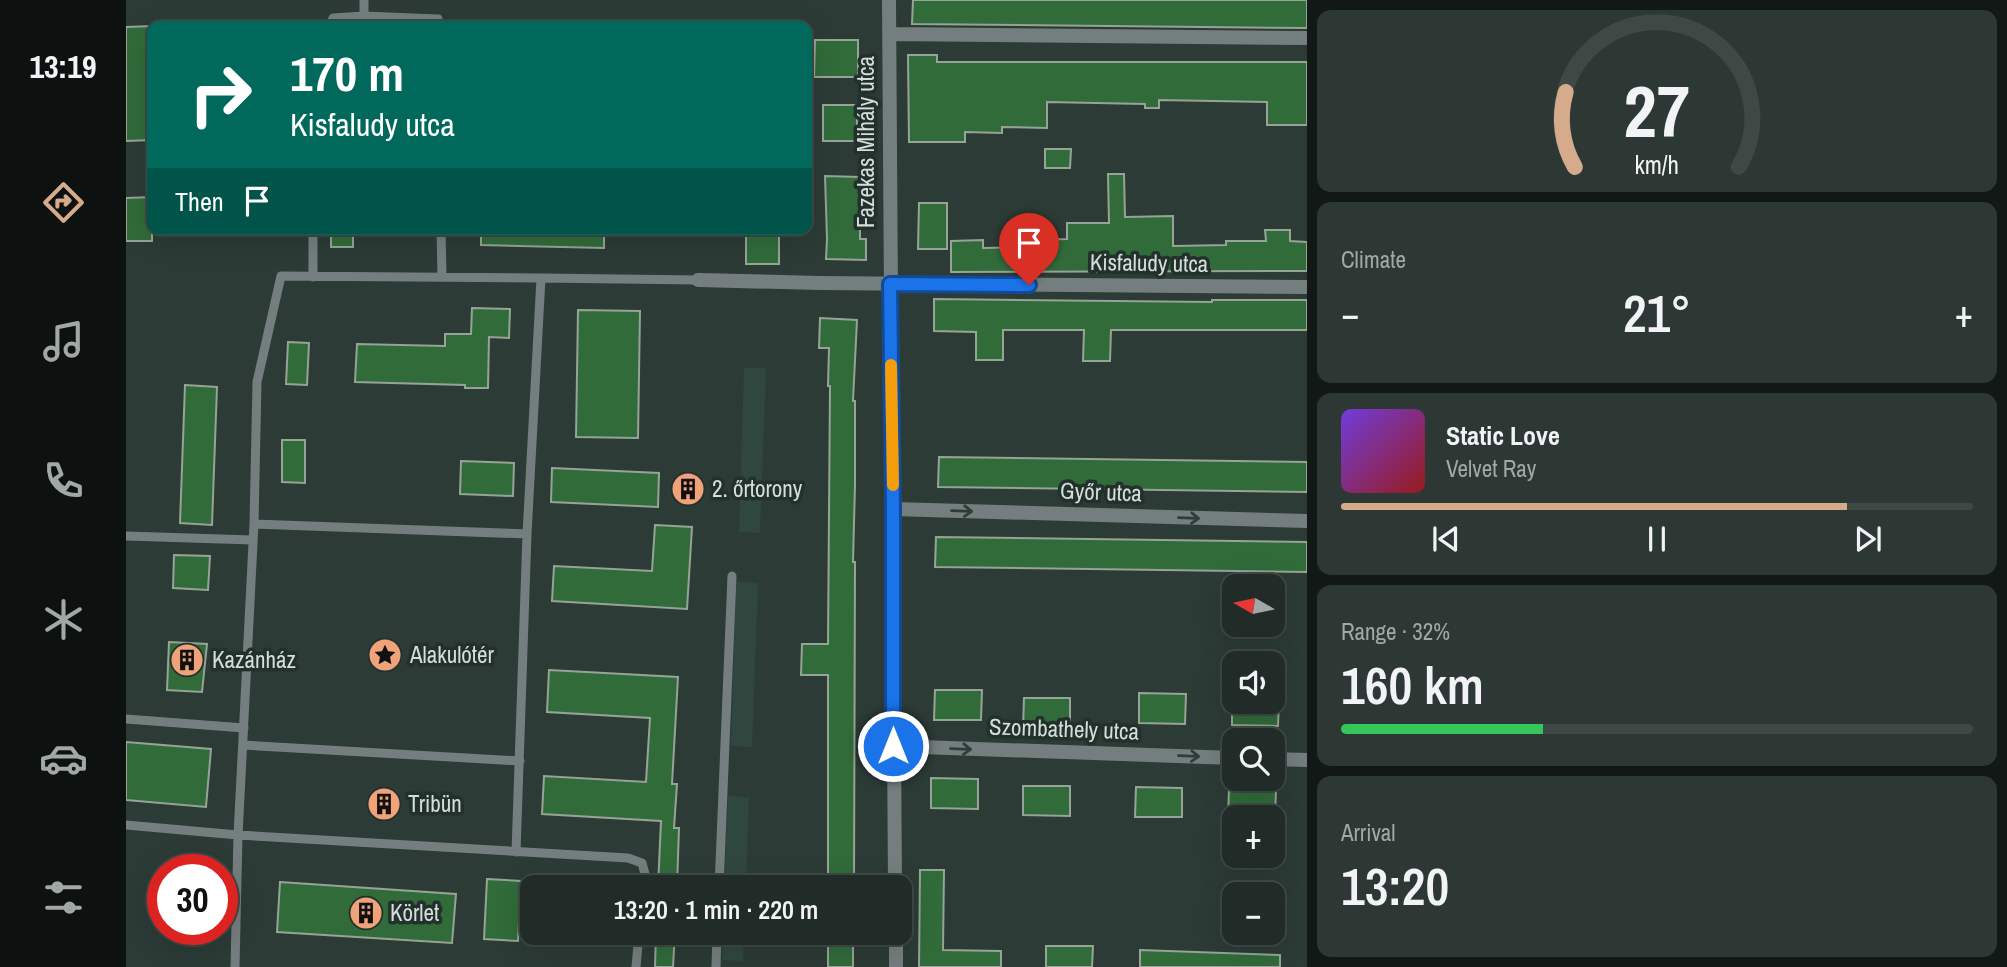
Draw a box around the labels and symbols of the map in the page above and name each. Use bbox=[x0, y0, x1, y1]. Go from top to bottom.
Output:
street label: Fazekas Mihály utca bbox=[850, 55, 881, 228]
pin bbox=[999, 213, 1059, 285]
street label: Kisfaludy utca bbox=[1090, 246, 1209, 279]
building icon: 2. őrtorony bbox=[669, 470, 707, 508]
place label: 2. őrtorony bbox=[712, 473, 803, 504]
street label: Győr utca bbox=[1060, 475, 1143, 508]
one-way arrow bbox=[950, 504, 973, 518]
one-way arrow bbox=[1177, 511, 1200, 524]
north arrow bbox=[1222, 574, 1284, 637]
place icon: Alakulótér bbox=[366, 636, 404, 674]
place label: Alakulótér bbox=[409, 639, 495, 670]
building icon: Kazánház bbox=[168, 641, 206, 679]
place label: Kazánház bbox=[212, 644, 296, 675]
position arrow bbox=[856, 709, 930, 783]
street label: Szombathely utca bbox=[989, 710, 1140, 747]
one-way arrow bbox=[950, 742, 973, 755]
one-way arrow bbox=[1177, 750, 1200, 763]
building icon: Tribün bbox=[365, 785, 403, 823]
place label: Tribün bbox=[408, 788, 462, 819]
speed limit sign: 30 bbox=[147, 854, 238, 945]
building icon: Körlet bbox=[347, 894, 385, 932]
place label: Körlet bbox=[390, 897, 439, 928]

